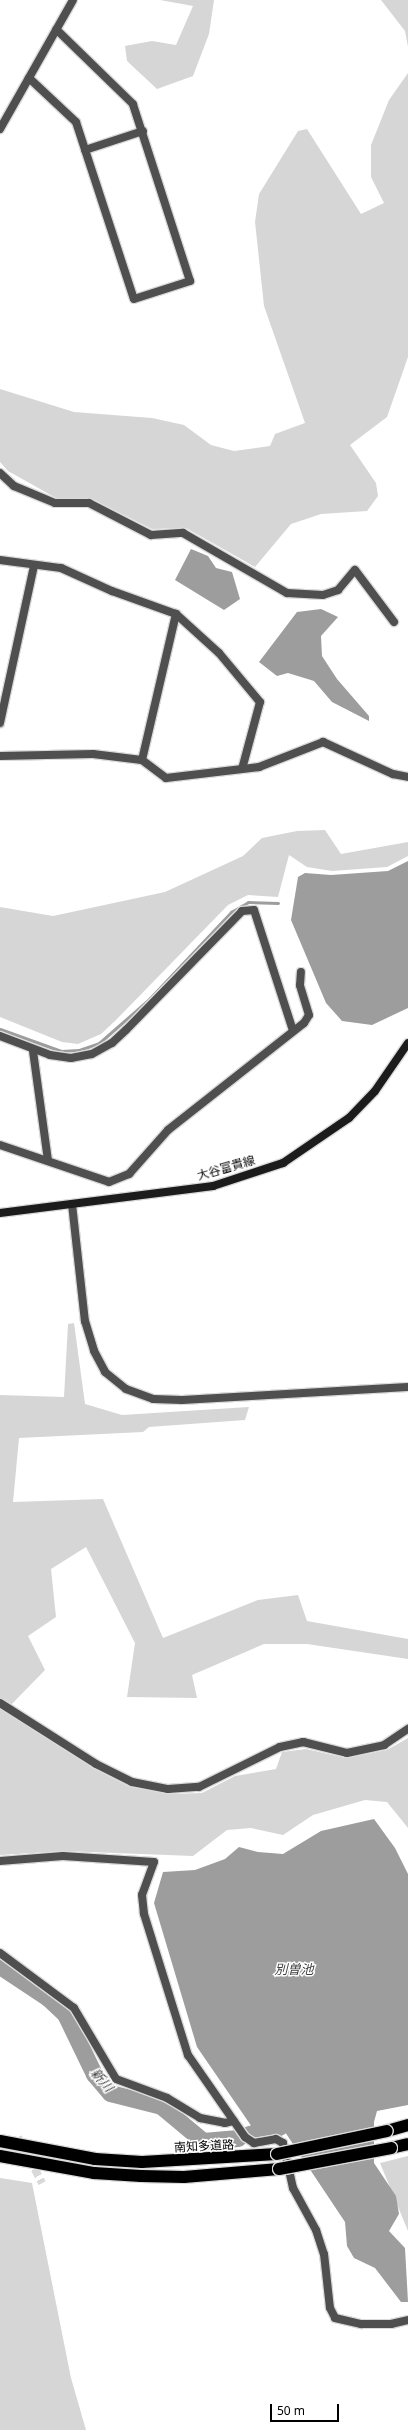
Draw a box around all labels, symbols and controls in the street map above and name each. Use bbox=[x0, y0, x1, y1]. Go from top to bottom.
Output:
street label: 大谷富貴線 bbox=[195, 1153, 257, 1183]
water label: 別曽池 bbox=[275, 1961, 313, 1977]
water label: 新川 bbox=[88, 2065, 116, 2095]
street label: 南知多道路 bbox=[174, 2137, 234, 2155]
scale bar bbox=[272, 2396, 341, 2422]
text: 50 m bbox=[277, 2402, 305, 2419]

